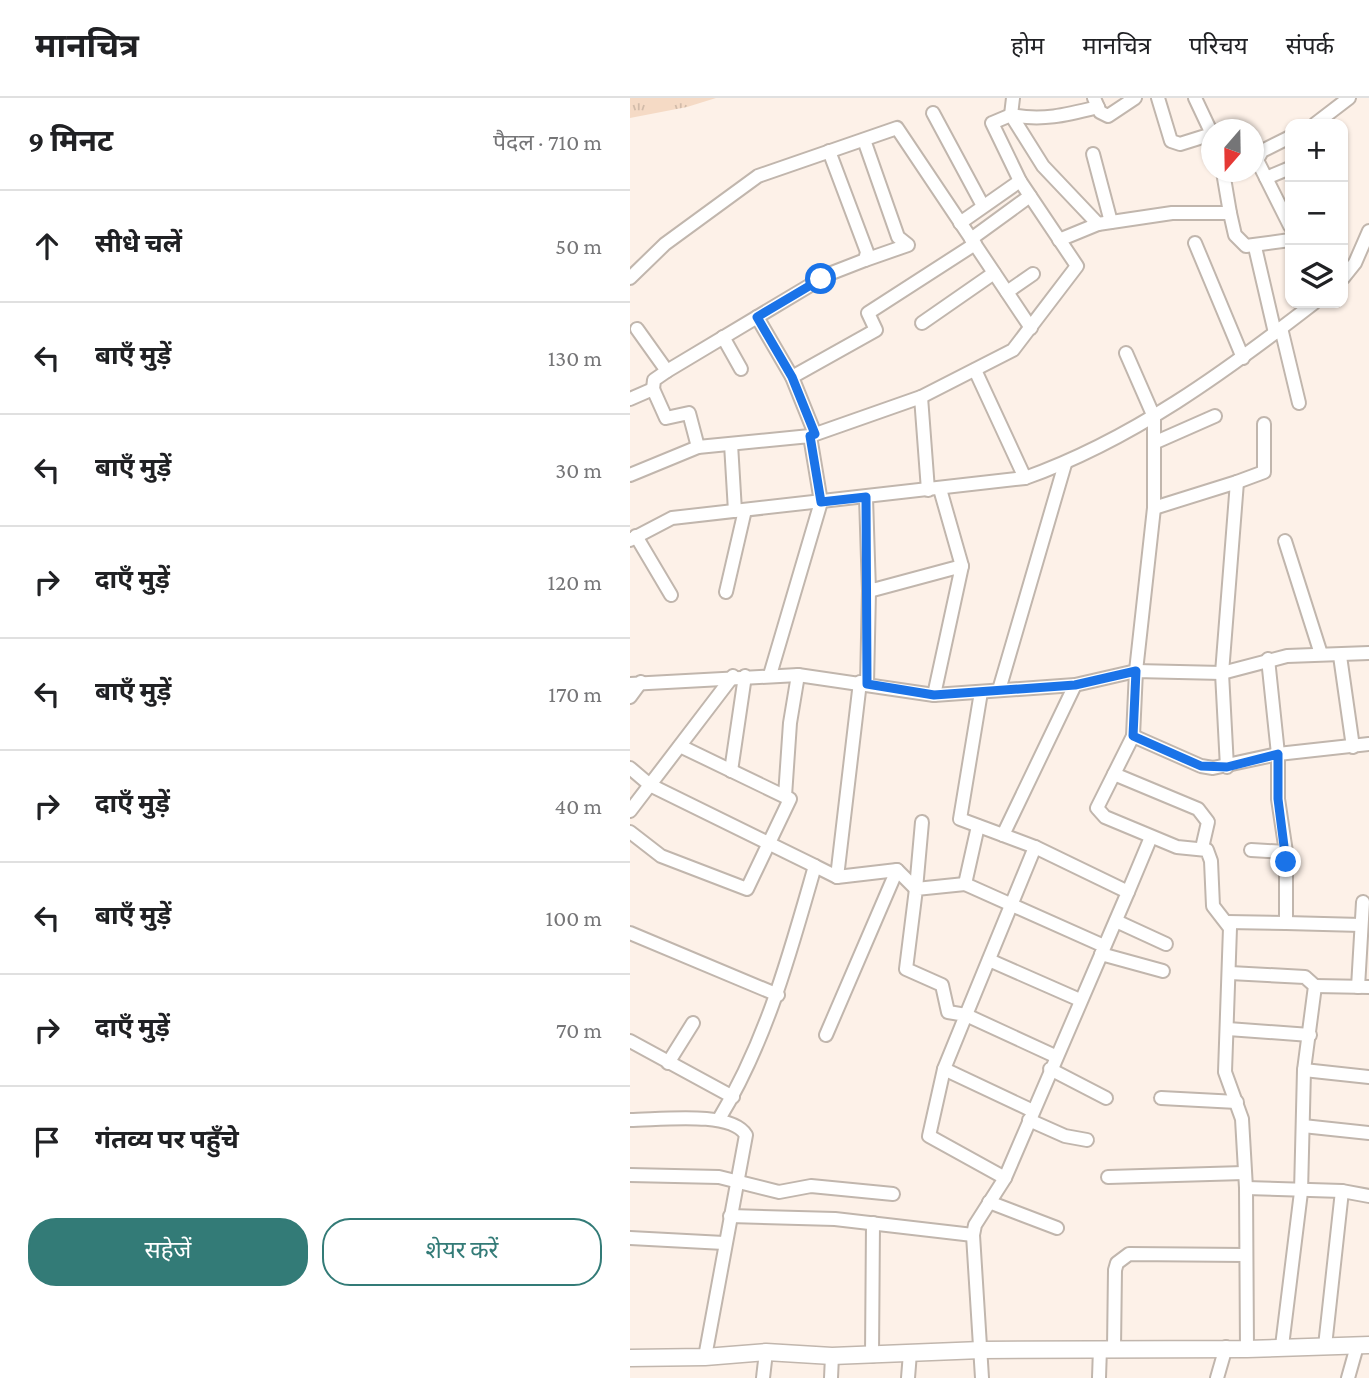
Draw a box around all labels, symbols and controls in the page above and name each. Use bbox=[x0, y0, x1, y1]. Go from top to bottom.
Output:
text: मानचित्र bbox=[35, 27, 139, 64]
text: होम bbox=[1011, 32, 1044, 59]
text: मानचित्र bbox=[1082, 32, 1151, 59]
text: परिचय bbox=[1189, 32, 1248, 59]
text: संपर्क bbox=[1286, 32, 1334, 59]
north arrow bbox=[1201, 119, 1264, 182]
map controls bbox=[1285, 119, 1348, 308]
button: + bbox=[1285, 119, 1348, 182]
text: 9 मिनट bbox=[28, 124, 113, 157]
text: पैदल · 710 m bbox=[493, 129, 602, 155]
button: − bbox=[1285, 182, 1348, 245]
icon: ahead bbox=[28, 227, 66, 265]
text: सीधे चलें bbox=[95, 229, 182, 258]
text: 50 m bbox=[555, 233, 602, 259]
button: layers bbox=[1285, 245, 1348, 308]
route start bbox=[805, 263, 836, 294]
icon: left bbox=[28, 339, 66, 377]
text: बाएँ मुड़ें bbox=[95, 341, 171, 370]
text: 130 m bbox=[548, 345, 602, 371]
icon: left bbox=[28, 451, 66, 489]
text: बाएँ मुड़ें bbox=[95, 453, 171, 482]
text: 30 m bbox=[555, 457, 602, 483]
icon: right bbox=[28, 563, 66, 601]
text: दाएँ मुड़ें bbox=[95, 565, 170, 594]
text: 120 m bbox=[548, 569, 602, 595]
icon: left bbox=[28, 675, 66, 713]
text: बाएँ मुड़ें bbox=[95, 677, 171, 706]
text: 170 m bbox=[548, 681, 602, 707]
icon: right bbox=[28, 787, 66, 825]
text: दाएँ मुड़ें bbox=[95, 789, 170, 818]
text: 40 m bbox=[554, 793, 602, 819]
route end bbox=[1270, 846, 1301, 877]
icon: left bbox=[28, 899, 66, 937]
text: बाएँ मुड़ें bbox=[95, 901, 171, 930]
text: 100 m bbox=[546, 905, 602, 931]
icon: right bbox=[28, 1011, 66, 1049]
text: दाएँ मुड़ें bbox=[95, 1013, 170, 1042]
text: 70 m bbox=[556, 1017, 602, 1043]
icon: arrive bbox=[28, 1123, 66, 1161]
text: गंतव्य पर पहुँचे bbox=[95, 1125, 239, 1154]
button: सहेजें bbox=[28, 1218, 308, 1286]
button: शेयर करें bbox=[322, 1218, 602, 1286]

